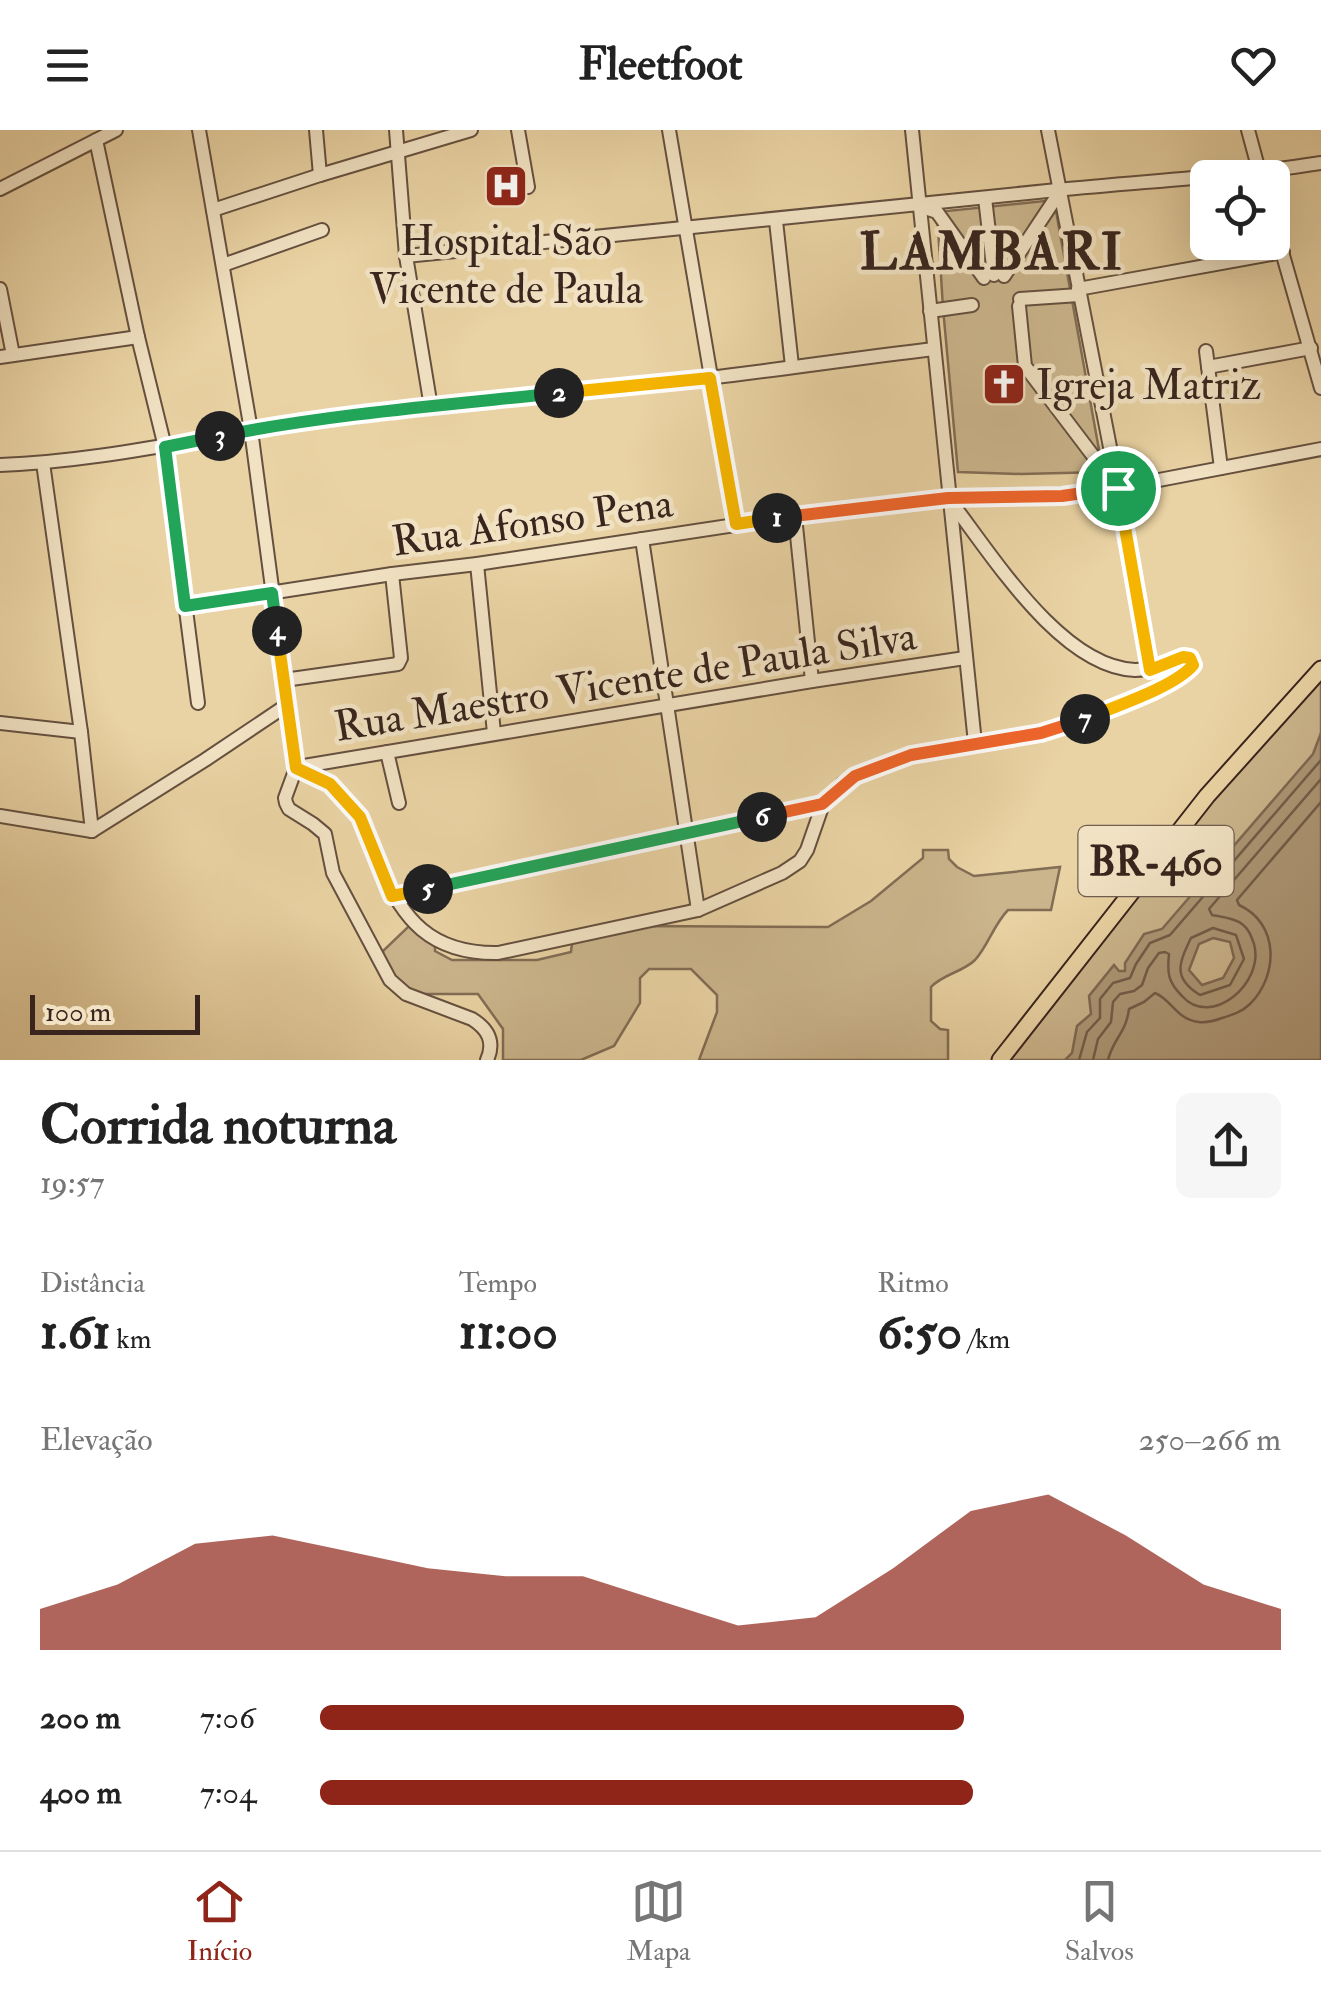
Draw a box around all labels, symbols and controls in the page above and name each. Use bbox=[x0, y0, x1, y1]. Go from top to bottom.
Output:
text: Fleetfoot bbox=[578, 37, 743, 93]
icon: menu bbox=[40, 38, 95, 93]
icon: heart bbox=[1226, 38, 1281, 93]
map controls bbox=[1190, 160, 1290, 260]
button: locate bbox=[1190, 160, 1290, 260]
hospital icon: Hospital São Vicente de Paula bbox=[483, 163, 529, 209]
place label: Hospital São Vicente de Paula bbox=[369, 216, 644, 316]
district label: LAMBARI bbox=[860, 220, 1124, 285]
place label: Igreja Matriz bbox=[1036, 360, 1261, 412]
church icon: Igreja Matriz bbox=[981, 361, 1027, 407]
pin: 2 bbox=[534, 368, 584, 418]
text: 2 bbox=[552, 375, 566, 410]
pin: 3 bbox=[195, 411, 245, 461]
text: 3 bbox=[215, 418, 225, 453]
pin bbox=[1076, 446, 1161, 531]
icon: arrive bbox=[1091, 461, 1146, 516]
street label: Rua Afonso Pena bbox=[389, 477, 677, 568]
pin: 1 bbox=[752, 493, 802, 543]
text: 1 bbox=[772, 500, 782, 535]
pin: 4 bbox=[252, 606, 302, 656]
street label: Rua Maestro Vicente de Paula Silva bbox=[331, 610, 921, 754]
text: 4 bbox=[269, 613, 285, 648]
pin: 7 bbox=[1060, 694, 1110, 744]
text: 7 bbox=[1079, 701, 1091, 736]
pin: 6 bbox=[737, 792, 787, 842]
text: 6 bbox=[755, 799, 769, 834]
road number: BR-460 bbox=[1078, 826, 1234, 896]
pin: 5 bbox=[403, 864, 453, 914]
text: 5 bbox=[422, 871, 434, 906]
scale bar bbox=[30, 990, 200, 1034]
text: 100 m bbox=[45, 995, 111, 1030]
text: Corrida noturna bbox=[40, 1091, 396, 1160]
button: share bbox=[1176, 1093, 1281, 1198]
text: 19:57 bbox=[40, 1163, 104, 1203]
text: Distância bbox=[40, 1266, 145, 1301]
text: Tempo bbox=[459, 1266, 537, 1301]
text: Ritmo bbox=[877, 1266, 949, 1301]
text: 1.61 bbox=[40, 1301, 110, 1364]
text: 11:00 bbox=[459, 1301, 558, 1364]
text: 6:50 bbox=[877, 1301, 962, 1364]
text: km bbox=[110, 1322, 151, 1357]
text: /km bbox=[962, 1322, 1010, 1357]
text: Elevação bbox=[40, 1420, 153, 1460]
text: 250–266 m bbox=[1138, 1420, 1281, 1460]
text: 200 m bbox=[40, 1698, 121, 1738]
text: 7:06 bbox=[200, 1698, 255, 1738]
text: 400 m bbox=[40, 1773, 122, 1813]
text: 7:04 bbox=[200, 1773, 256, 1813]
tab: Início bbox=[187, 1874, 252, 1969]
tab: Mapa bbox=[626, 1874, 691, 1969]
tab: Salvos bbox=[1065, 1874, 1134, 1969]

